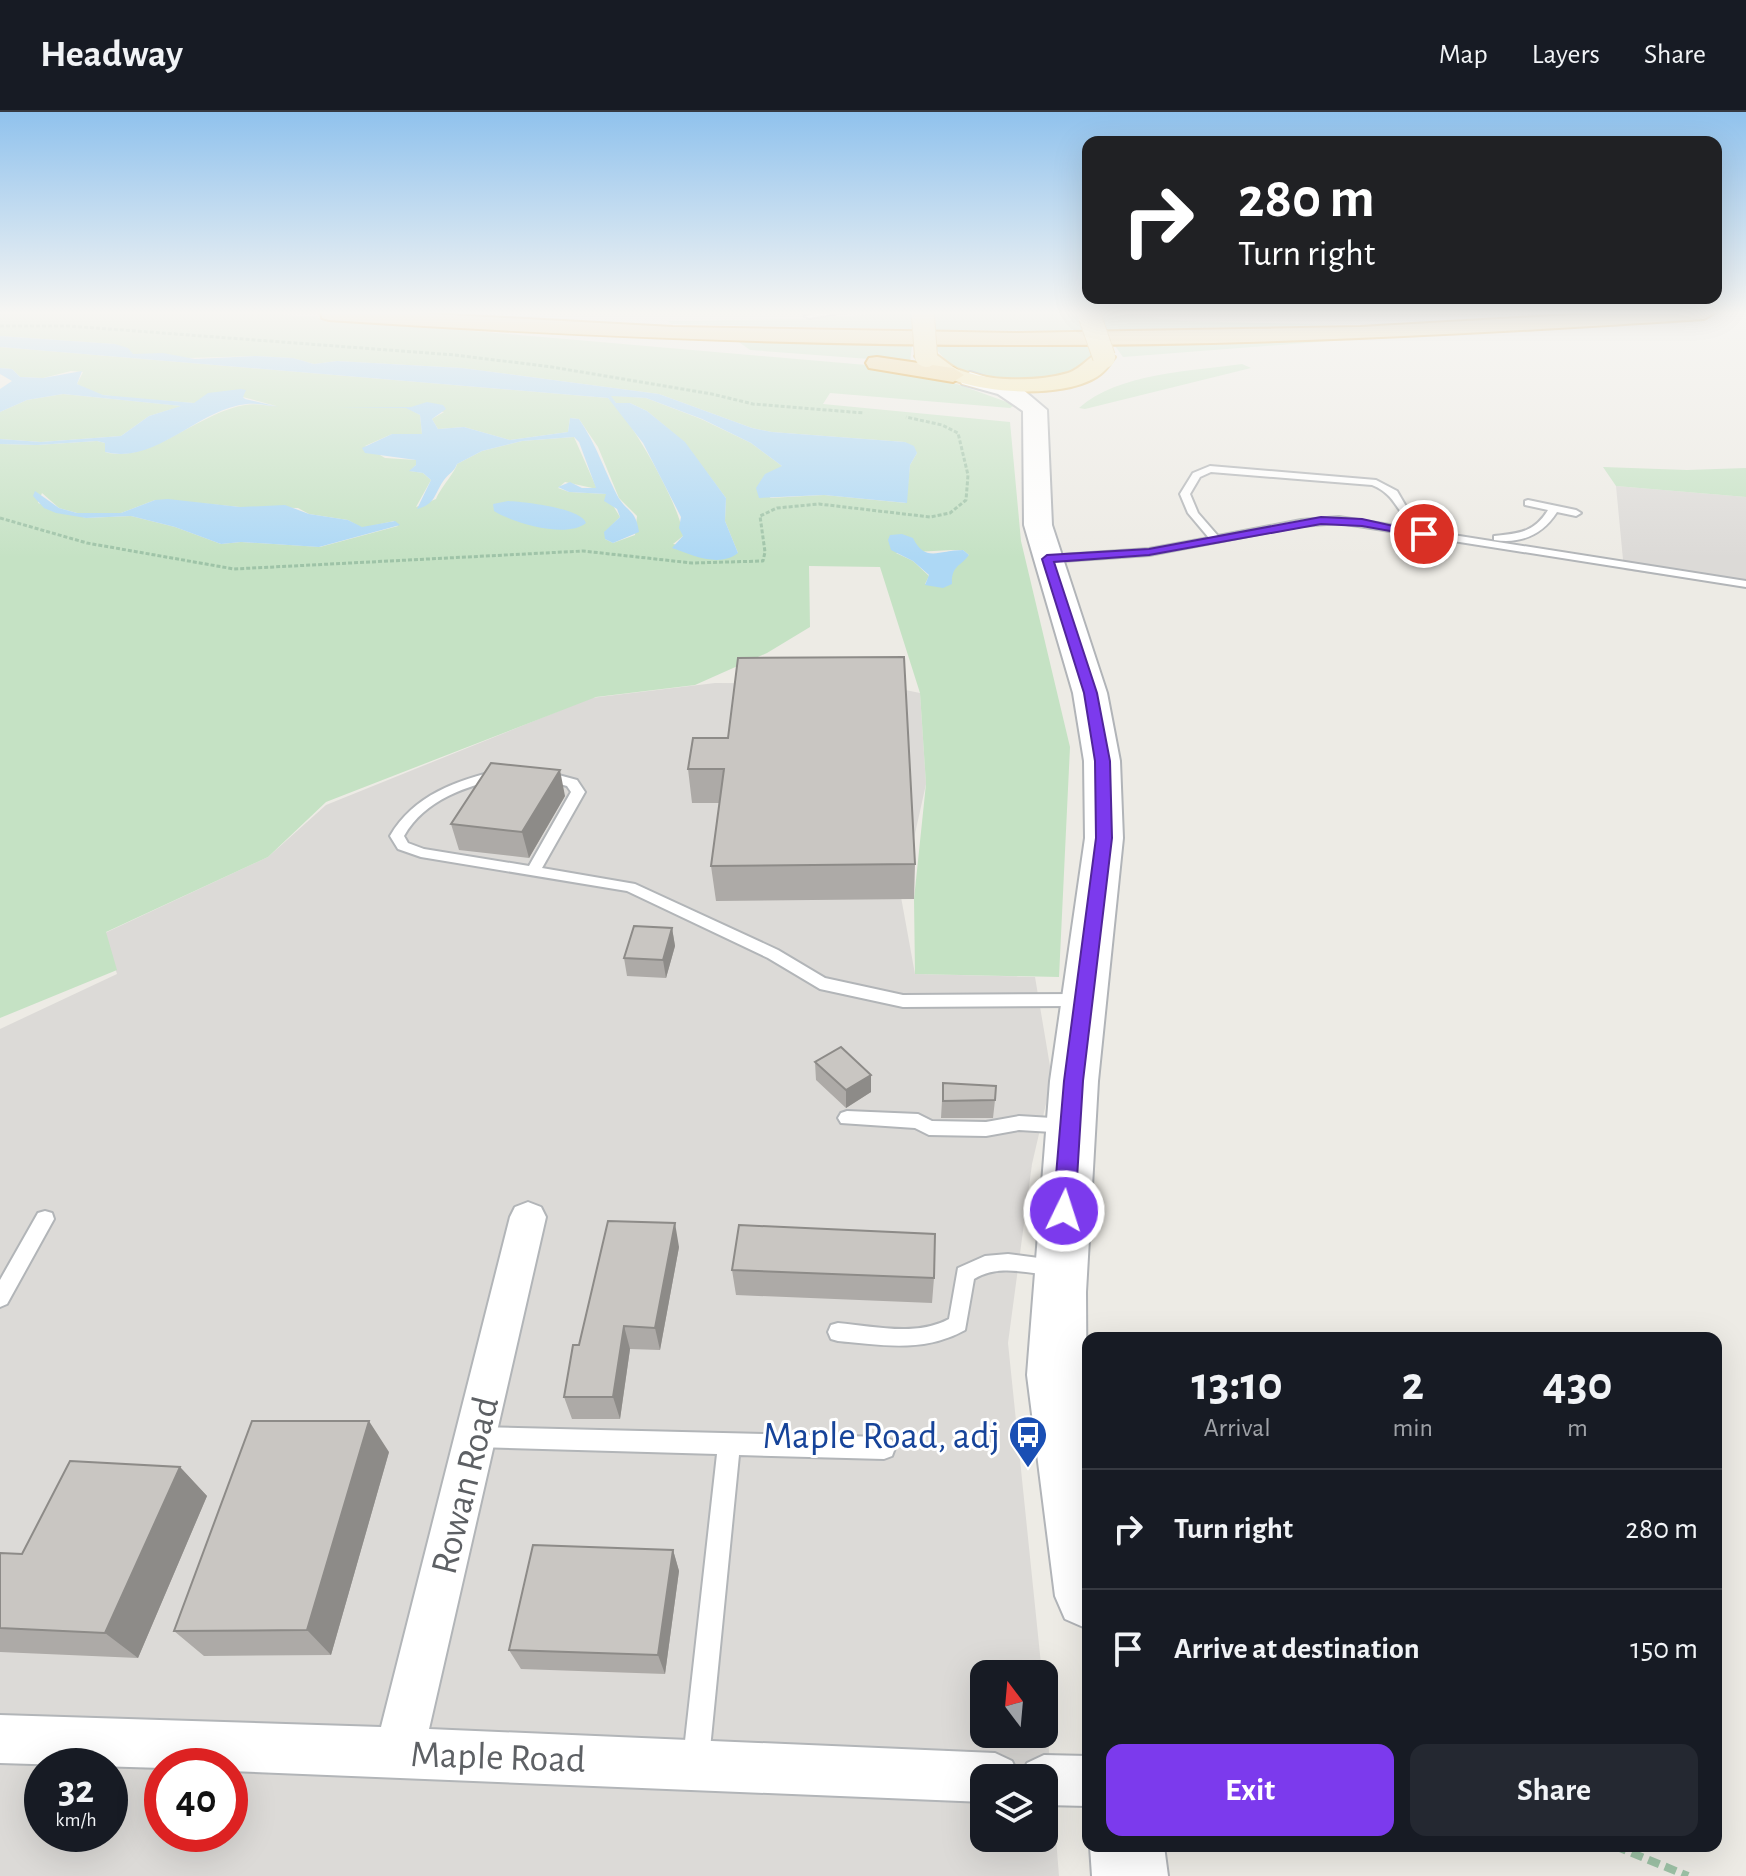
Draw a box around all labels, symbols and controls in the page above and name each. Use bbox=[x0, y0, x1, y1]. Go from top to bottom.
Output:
text: Headway bbox=[40, 36, 183, 74]
text: Map bbox=[1439, 41, 1488, 69]
text: Layers bbox=[1532, 41, 1600, 69]
text: Share bbox=[1644, 41, 1706, 69]
icon: right bbox=[1106, 168, 1210, 272]
text: 280 m bbox=[1238, 171, 1375, 227]
text: Turn right bbox=[1238, 236, 1375, 272]
pin bbox=[1390, 500, 1458, 568]
icon: arrive bbox=[1402, 512, 1446, 556]
position arrow bbox=[1022, 1169, 1106, 1253]
text: 13:10 bbox=[1192, 1361, 1283, 1409]
text: 2 bbox=[1401, 1361, 1424, 1409]
text: 430 bbox=[1543, 1361, 1612, 1409]
street label: Rowan Road bbox=[426, 1393, 506, 1578]
bus stop icon: Maple Road, adj bbox=[1007, 1414, 1049, 1469]
text: Arrival bbox=[1204, 1415, 1271, 1441]
text: min bbox=[1392, 1415, 1433, 1441]
text: m bbox=[1567, 1415, 1588, 1441]
place label: Maple Road, adj bbox=[762, 1418, 1000, 1456]
icon: right bbox=[1106, 1507, 1150, 1551]
text: Turn right bbox=[1174, 1514, 1293, 1544]
text: 280 m bbox=[1625, 1514, 1698, 1544]
icon: arrive bbox=[1106, 1627, 1150, 1671]
text: Arrive at destination bbox=[1174, 1634, 1420, 1664]
text: 150 m bbox=[1630, 1634, 1698, 1664]
north arrow bbox=[970, 1660, 1058, 1748]
map controls bbox=[970, 1660, 1058, 1852]
street label: Maple Road bbox=[410, 1736, 586, 1780]
button: Exit bbox=[1106, 1744, 1394, 1836]
button: Share bbox=[1410, 1744, 1698, 1836]
speed limit sign: 40 bbox=[144, 1748, 248, 1852]
button: layers bbox=[970, 1764, 1058, 1852]
text: 32 bbox=[58, 1770, 94, 1810]
text: km/h bbox=[55, 1810, 97, 1830]

